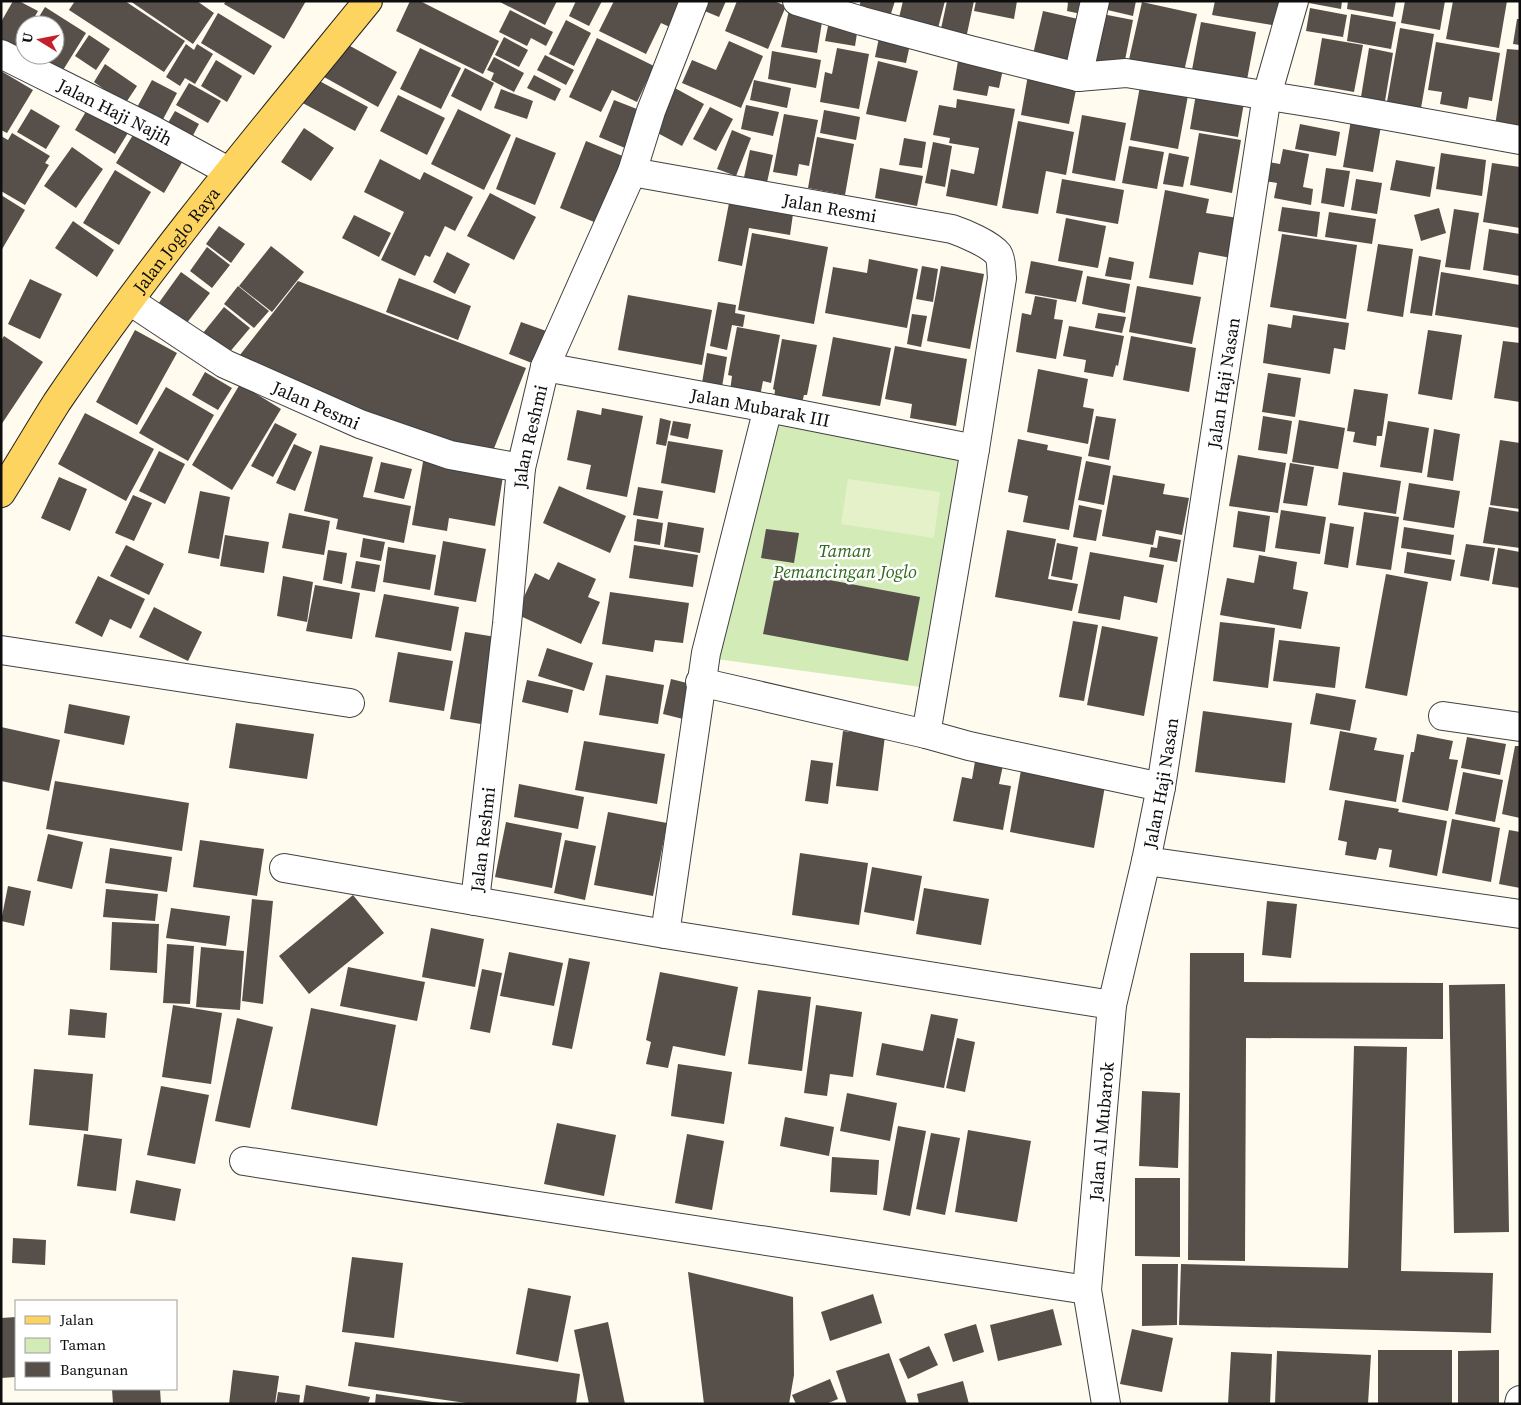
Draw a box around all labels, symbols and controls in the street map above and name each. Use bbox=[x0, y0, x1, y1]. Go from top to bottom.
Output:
north arrow bbox=[15, 15, 65, 65]
text: U bbox=[16, 31, 38, 45]
street label: Jalan Haji Najih bbox=[53, 71, 177, 151]
street label: Jalan Joglo Raya bbox=[126, 181, 226, 299]
street label: Jalan Resmi bbox=[780, 186, 879, 228]
street label: Jalan Haji Nasan bbox=[1200, 315, 1245, 451]
street label: Jalan Pesmi bbox=[268, 374, 364, 435]
street label: Jalan Mubarak III bbox=[688, 381, 832, 432]
street label: Jalan Reshmi bbox=[507, 382, 553, 490]
park label: Taman Pemancingan Joglo bbox=[772, 538, 917, 584]
street label: Jalan Haji Nasan bbox=[1136, 716, 1184, 852]
street label: Jalan Reshmi bbox=[464, 786, 501, 894]
street label: Jalan Al Mubarok bbox=[1082, 1061, 1119, 1203]
legend bbox=[15, 1300, 178, 1390]
text: Jalan bbox=[59, 1309, 94, 1330]
text: Taman bbox=[60, 1334, 106, 1355]
text: Bangunan bbox=[60, 1359, 128, 1380]

